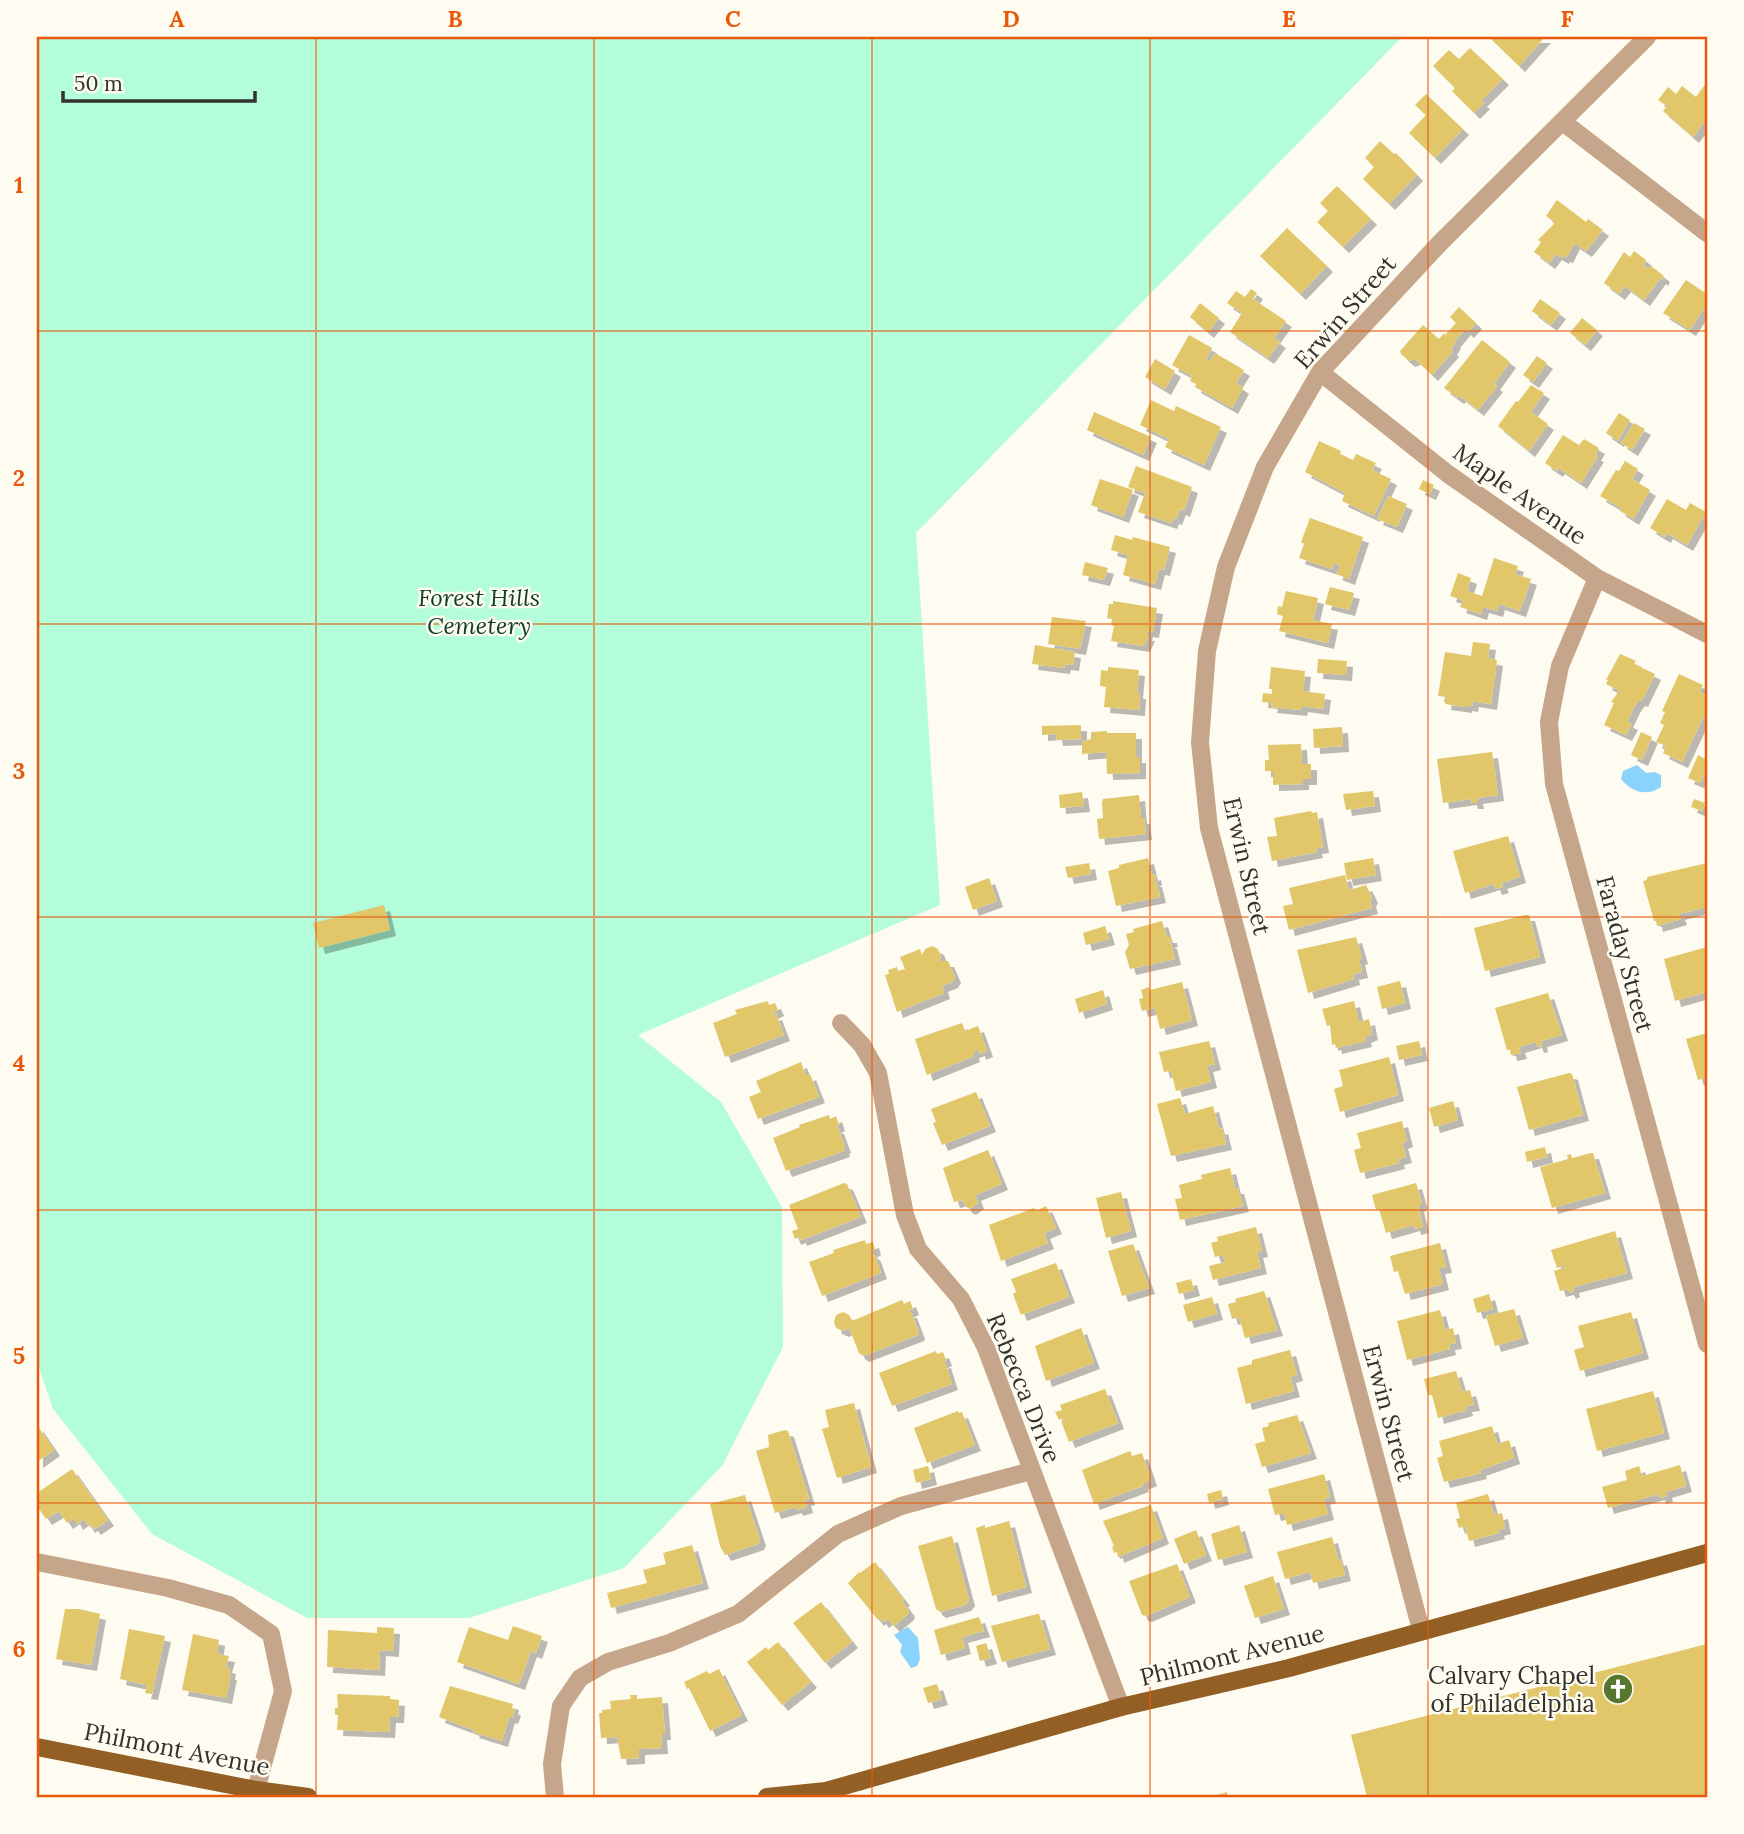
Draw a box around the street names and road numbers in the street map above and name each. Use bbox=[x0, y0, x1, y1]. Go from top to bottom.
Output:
street label: Erwin Street bbox=[1287, 248, 1403, 375]
street label: Maple Avenue bbox=[1447, 437, 1593, 551]
street label: Erwin Street bbox=[1216, 794, 1278, 939]
street label: Faraday Street bbox=[1589, 872, 1661, 1036]
street label: Rebecca Drive bbox=[980, 1309, 1068, 1467]
street label: Erwin Street bbox=[1356, 1341, 1422, 1485]
street label: Philmont Avenue bbox=[1137, 1617, 1327, 1693]
street label: Philmont Avenue bbox=[81, 1716, 273, 1782]

